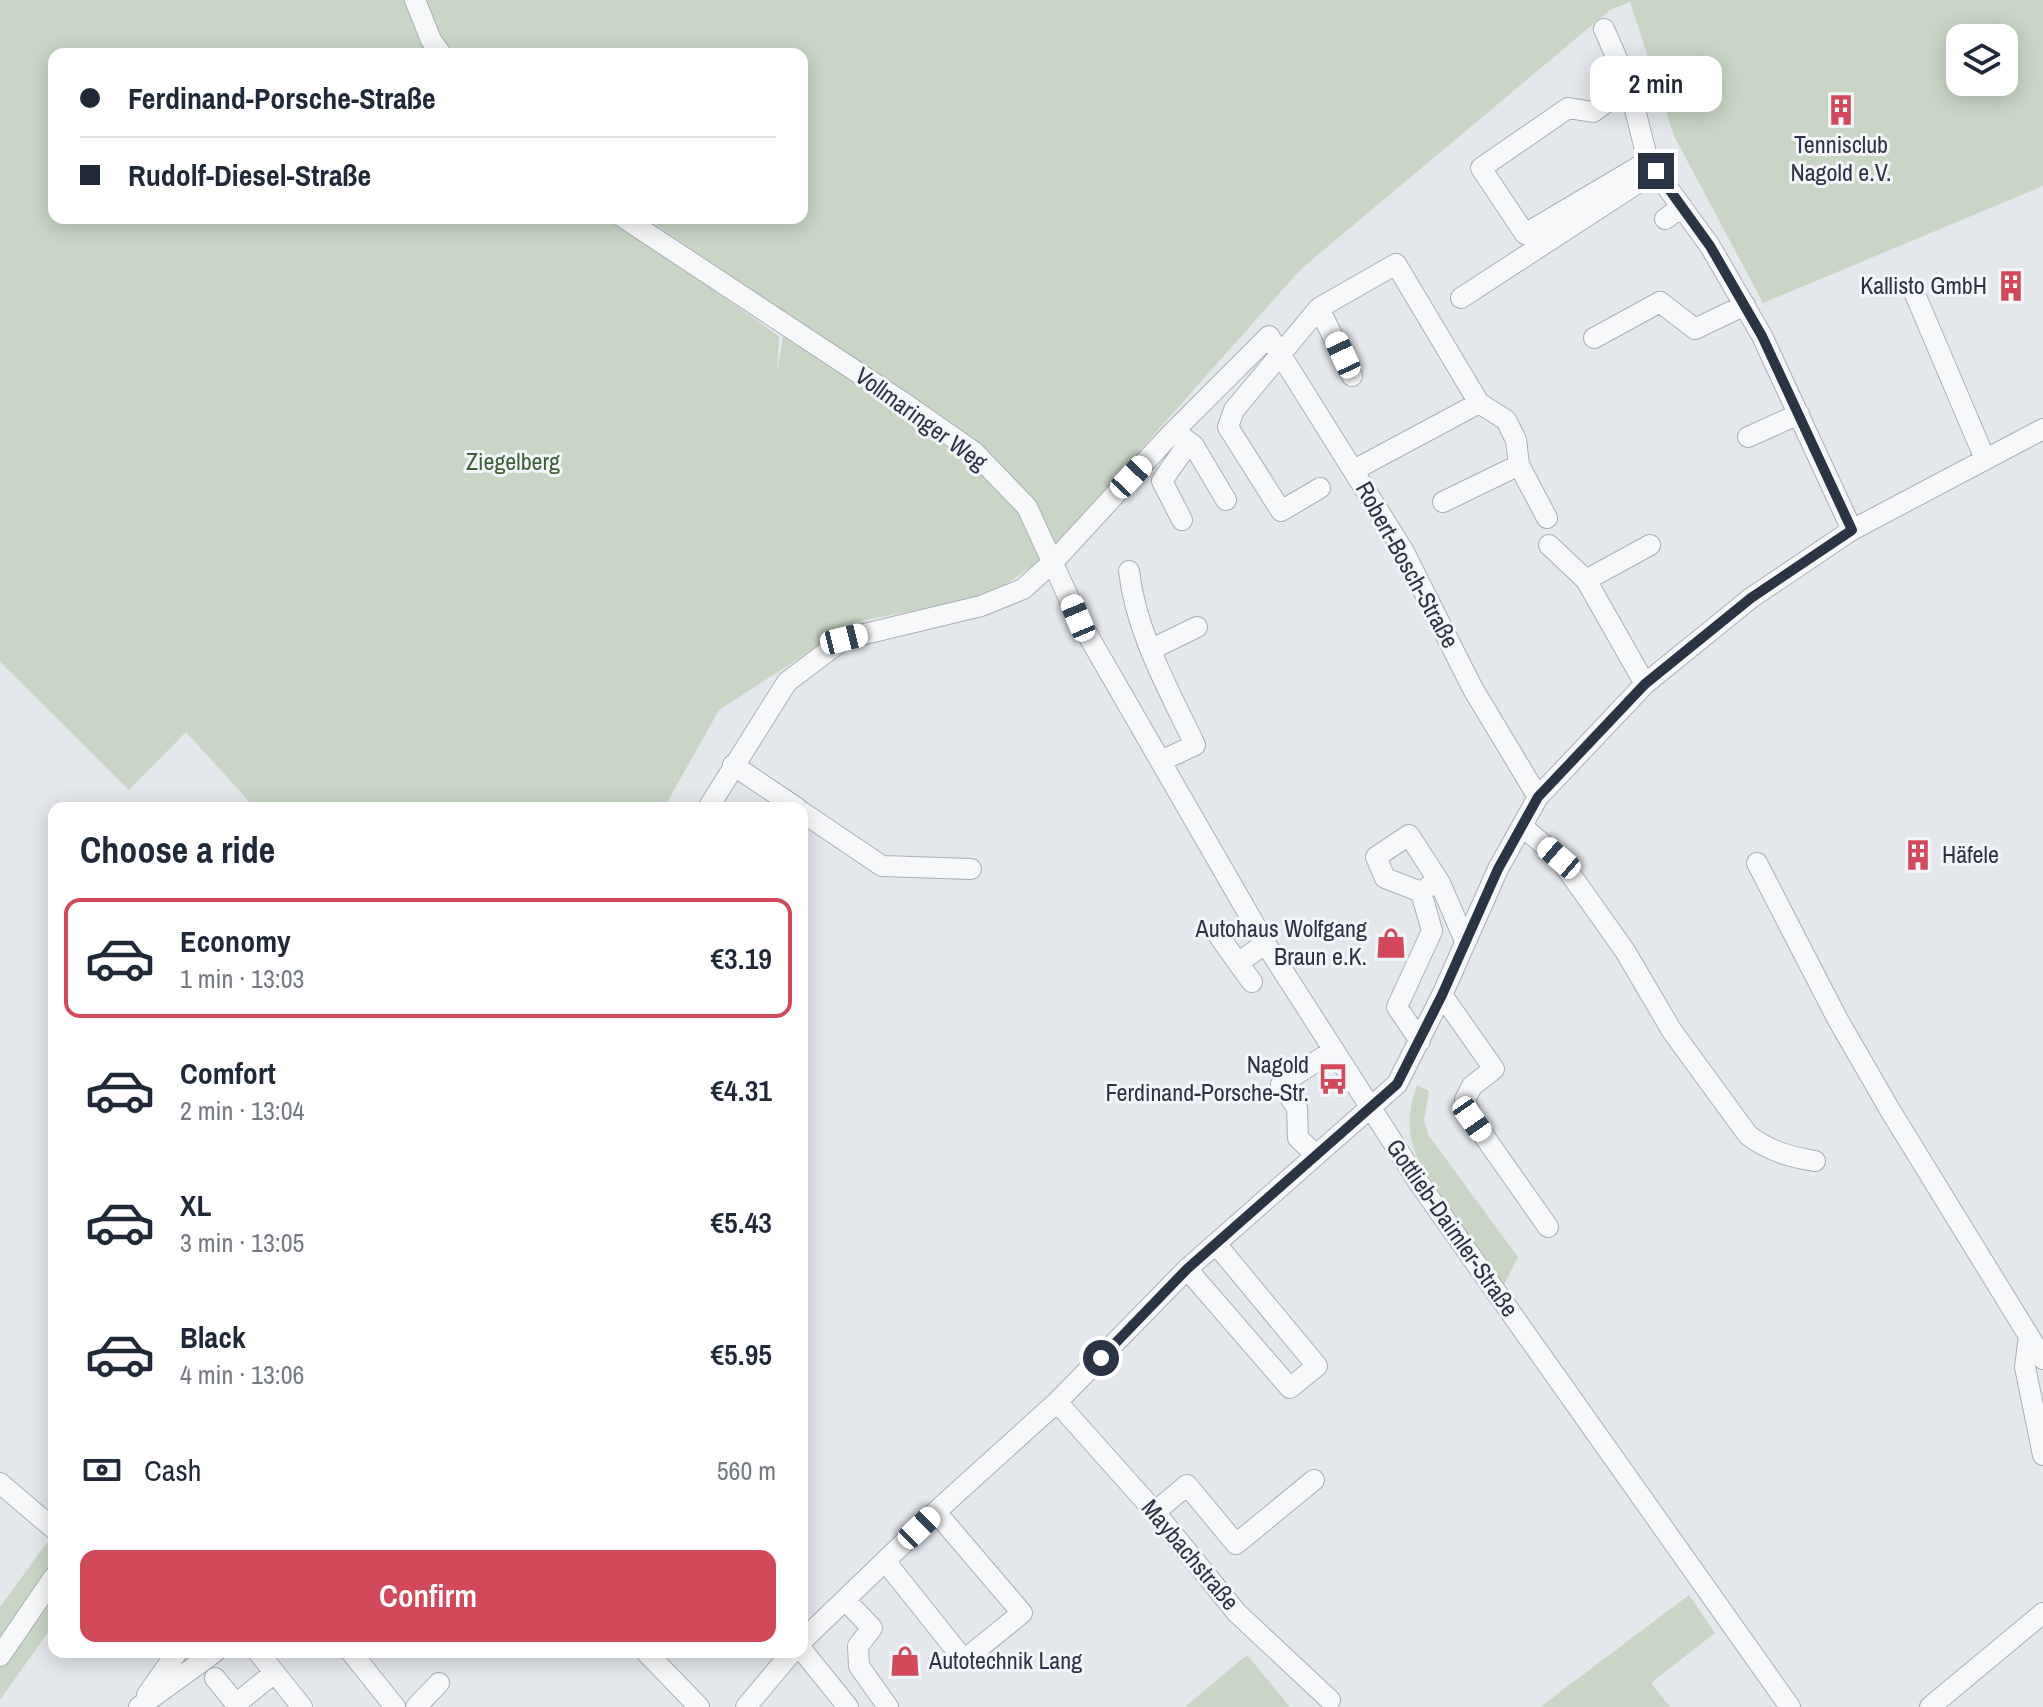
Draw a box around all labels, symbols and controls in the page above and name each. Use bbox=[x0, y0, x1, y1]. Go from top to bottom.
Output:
map controls bbox=[1946, 24, 2018, 96]
button: layers bbox=[1946, 24, 2018, 96]
callout: 2 min bbox=[1590, 55, 1722, 111]
text: 2 min bbox=[1629, 66, 1683, 101]
text: Ferdinand-Porsche-Straße bbox=[128, 78, 436, 118]
building icon: Tennisclub Nagold e.V. bbox=[1824, 93, 1858, 127]
place label: Tennisclub Nagold e.V. bbox=[1790, 128, 1892, 188]
route end bbox=[1638, 153, 1674, 189]
text: Rudolf-Diesel-Straße bbox=[128, 155, 371, 195]
place label: Kallisto GmbH bbox=[1860, 269, 1987, 301]
building icon: Kallisto GmbH bbox=[1994, 269, 2028, 303]
car bbox=[1322, 328, 1364, 382]
street label: Vollmaringer Weg bbox=[849, 359, 994, 477]
park label: Ziegelberg bbox=[466, 445, 560, 477]
car bbox=[1106, 451, 1156, 503]
street label: Robert-Bosch-Straße bbox=[1349, 475, 1467, 654]
car bbox=[1058, 591, 1098, 645]
car bbox=[818, 622, 870, 656]
text: Choose a ride bbox=[80, 826, 275, 874]
car bbox=[1533, 833, 1585, 883]
building icon: Häfele bbox=[1901, 838, 1935, 872]
place label: Häfele bbox=[1942, 838, 1999, 870]
place label: Autohaus Wolfgang Braun e.K. bbox=[1195, 912, 1367, 972]
text: Economy bbox=[180, 921, 291, 961]
icon: car bbox=[84, 922, 156, 994]
shop icon: Autohaus Wolfgang Braun e.K. bbox=[1374, 926, 1408, 960]
text: €3.19 bbox=[710, 938, 772, 978]
text: 1 min · 13:03 bbox=[180, 961, 304, 996]
place label: Nagold Ferdinand-Porsche-Str. bbox=[1105, 1048, 1309, 1108]
text: Comfort bbox=[180, 1053, 276, 1093]
icon: car bbox=[84, 1054, 156, 1126]
bus stop icon: Nagold Ferdinand-Porsche-Str. bbox=[1316, 1062, 1350, 1096]
text: €4.31 bbox=[710, 1070, 772, 1110]
car bbox=[1448, 1092, 1496, 1146]
text: 2 min · 13:04 bbox=[180, 1093, 304, 1128]
street label: Gottlieb-Daimler-Straße bbox=[1379, 1132, 1526, 1323]
text: XL bbox=[180, 1185, 211, 1225]
icon: car bbox=[84, 1186, 156, 1258]
text: €5.43 bbox=[710, 1202, 772, 1242]
text: 3 min · 13:05 bbox=[180, 1225, 304, 1260]
text: Black bbox=[180, 1317, 246, 1357]
icon: car bbox=[84, 1318, 156, 1390]
text: €5.95 bbox=[710, 1334, 772, 1374]
route start bbox=[1083, 1340, 1119, 1376]
text: 4 min · 13:06 bbox=[180, 1357, 304, 1392]
icon: cash bbox=[80, 1448, 124, 1492]
text: Cash bbox=[144, 1450, 201, 1490]
text: 560 m bbox=[717, 1453, 776, 1488]
street label: Maybachstraße bbox=[1135, 1492, 1247, 1617]
car bbox=[893, 1503, 945, 1553]
button: Confirm bbox=[80, 1550, 776, 1642]
shop icon: Autotechnik Lang bbox=[888, 1644, 922, 1678]
place label: Autotechnik Lang bbox=[928, 1644, 1082, 1676]

